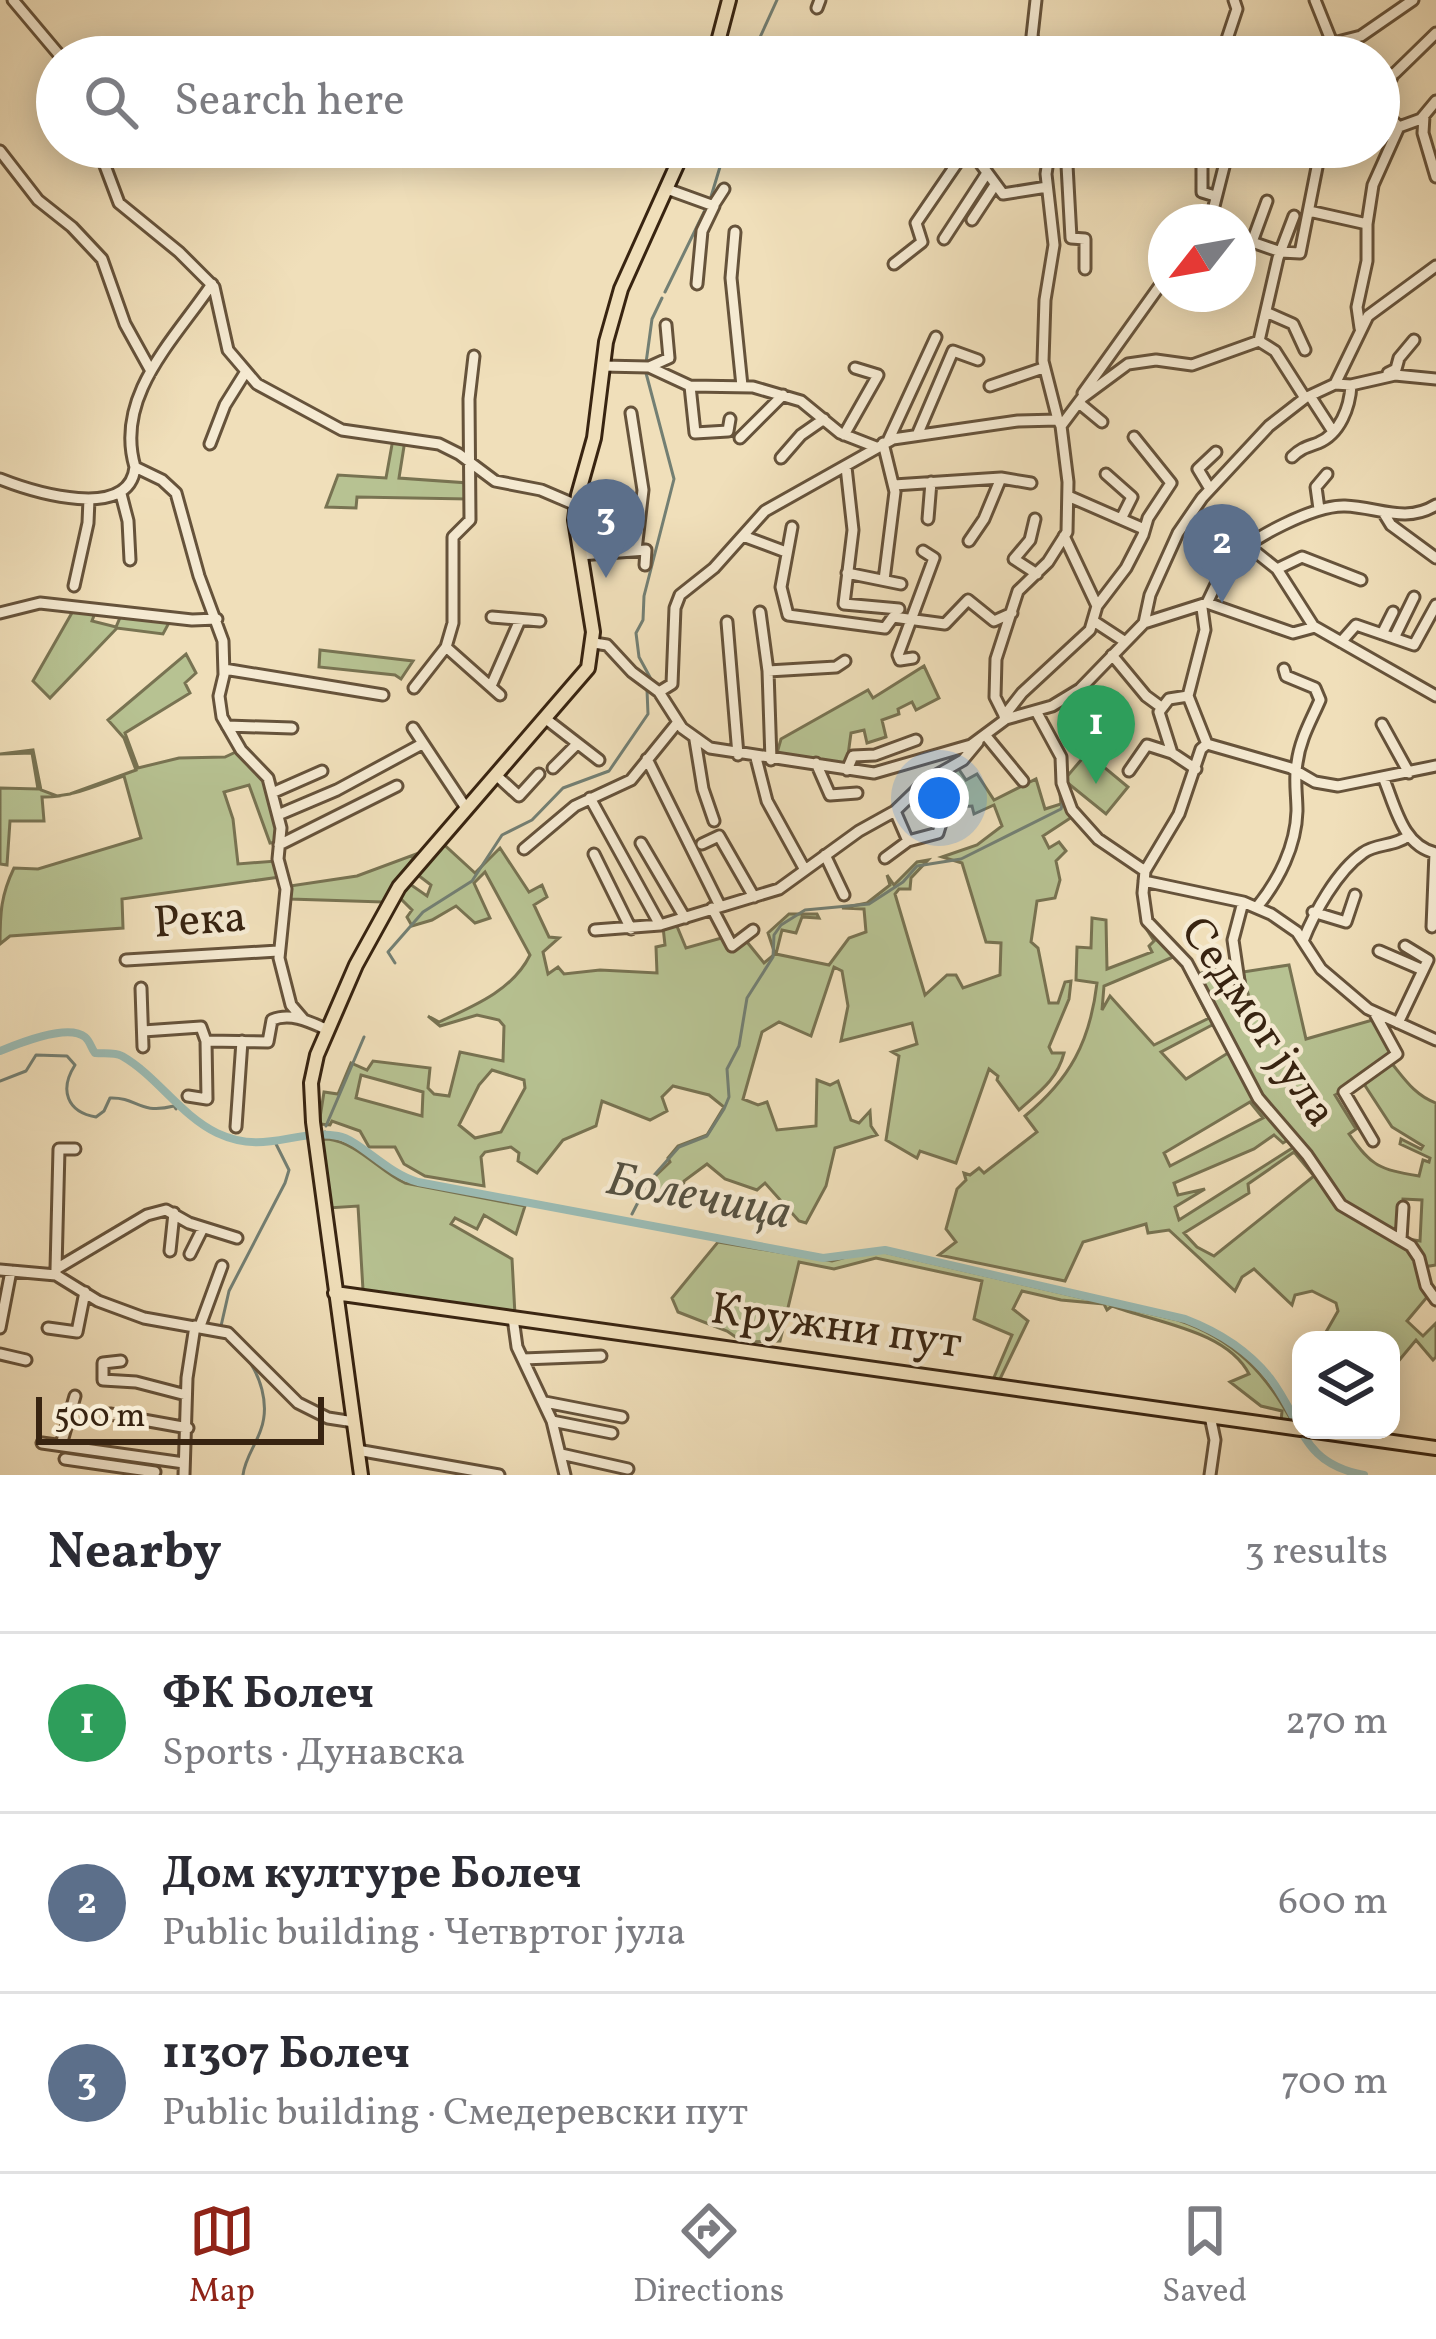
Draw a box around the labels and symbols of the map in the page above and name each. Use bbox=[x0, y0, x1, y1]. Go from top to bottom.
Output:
north arrow bbox=[1148, 204, 1256, 312]
pin: 3 bbox=[567, 479, 645, 578]
pin: 2 bbox=[1183, 504, 1261, 603]
pin: 1 bbox=[1057, 685, 1135, 784]
your location bbox=[909, 768, 969, 828]
street label: Река bbox=[151, 887, 249, 957]
street label: Седмог јула bbox=[1164, 905, 1350, 1141]
water label: Болечица bbox=[601, 1147, 797, 1249]
street label: Кружни пут bbox=[707, 1279, 966, 1377]
scale bar bbox=[36, 1391, 324, 1444]

